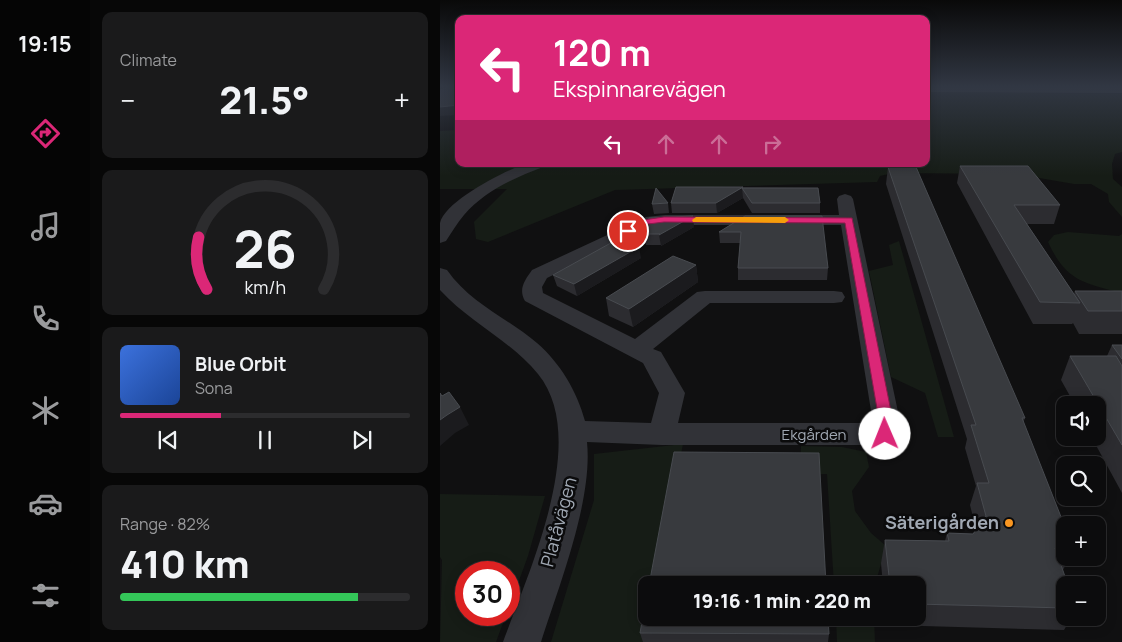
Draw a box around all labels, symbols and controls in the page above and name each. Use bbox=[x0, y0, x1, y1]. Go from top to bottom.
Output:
text: 19:15 bbox=[18, 29, 72, 59]
text: 120 m bbox=[553, 29, 651, 77]
icon: left bbox=[470, 35, 535, 100]
text: Climate bbox=[120, 49, 177, 71]
text: 21.5° bbox=[219, 73, 310, 125]
text: Ekspinnarevägen bbox=[553, 74, 726, 104]
text: − bbox=[120, 81, 135, 119]
text: + bbox=[394, 81, 410, 119]
icon: directions bbox=[28, 116, 63, 151]
icon: left bbox=[599, 130, 627, 158]
icon: ahead bbox=[652, 130, 680, 158]
icon: ahead bbox=[705, 130, 733, 158]
icon: right bbox=[758, 130, 786, 158]
icon: music bbox=[28, 209, 63, 244]
pin bbox=[607, 210, 649, 252]
text: 26 bbox=[233, 213, 297, 284]
icon: arrive bbox=[614, 217, 642, 245]
text: km/h bbox=[244, 275, 286, 299]
icon: phone bbox=[28, 301, 63, 336]
text: Blue Orbit bbox=[195, 351, 287, 377]
text: Sona bbox=[195, 377, 233, 399]
icon: climate bbox=[28, 393, 63, 428]
map controls bbox=[1056, 396, 1106, 626]
button: sound bbox=[1056, 396, 1106, 446]
position arrow bbox=[858, 407, 910, 459]
street label: Ekgården bbox=[782, 424, 846, 445]
icon: previous bbox=[154, 426, 182, 454]
icon: pause bbox=[251, 426, 279, 454]
icon: next bbox=[348, 426, 376, 454]
button: search bbox=[1056, 456, 1106, 506]
street label: Platåvägen bbox=[535, 474, 582, 569]
icon: car bbox=[28, 486, 63, 521]
place label: Säterigården bbox=[885, 510, 999, 534]
text: Range · 82% bbox=[120, 513, 210, 535]
button: + bbox=[1056, 516, 1106, 566]
marker: Säterigården bbox=[1003, 517, 1015, 529]
text: 410 km bbox=[120, 537, 250, 589]
speed limit sign: 30 bbox=[455, 561, 520, 626]
button: − bbox=[1056, 576, 1106, 626]
icon: filters bbox=[28, 578, 63, 613]
text: 19:16 · 1 min · 220 m bbox=[693, 588, 871, 614]

